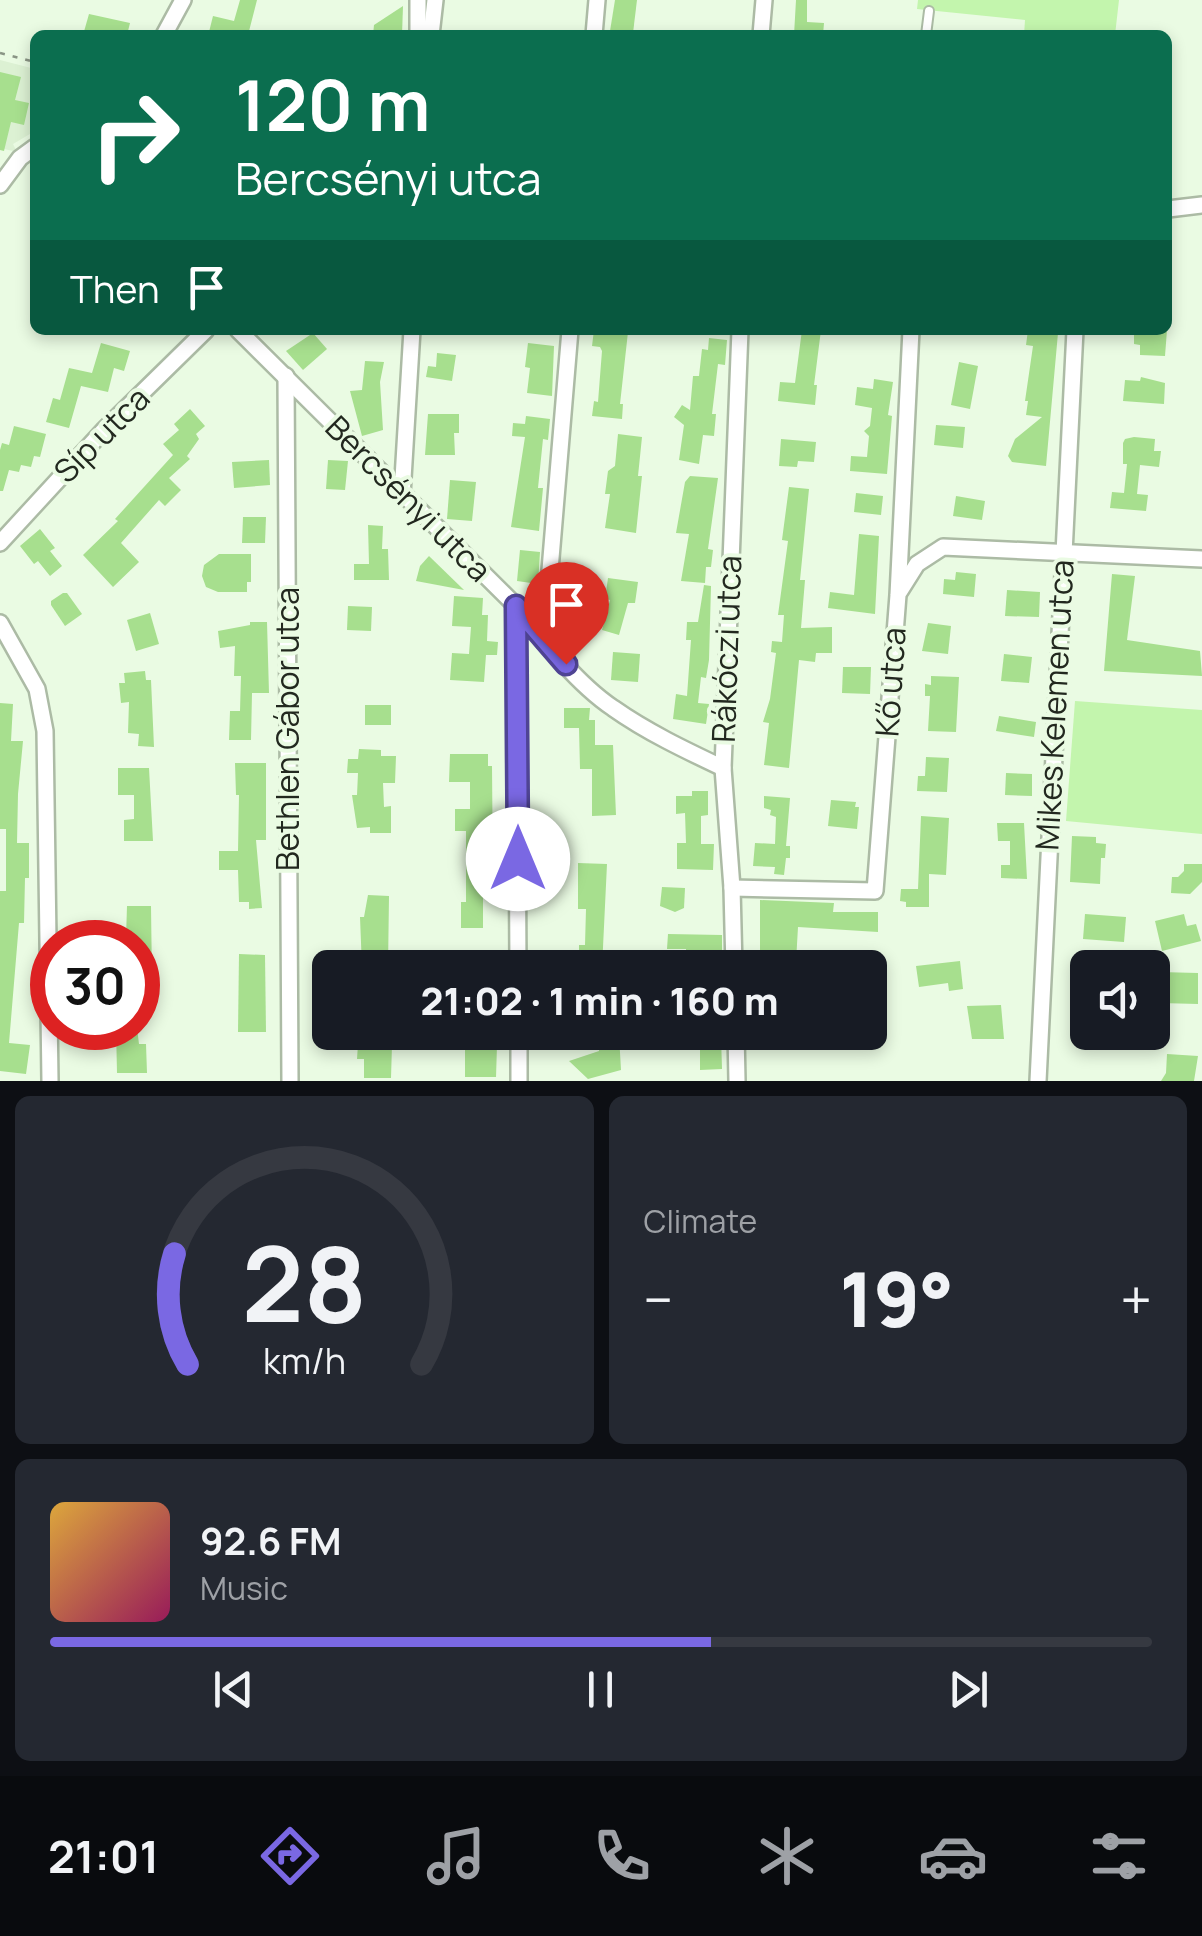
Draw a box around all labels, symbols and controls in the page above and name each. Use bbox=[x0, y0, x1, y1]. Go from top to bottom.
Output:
text: 120 m bbox=[235, 56, 430, 152]
icon: right bbox=[70, 70, 200, 200]
text: Bercsényi utca bbox=[235, 147, 542, 209]
icon: arrive bbox=[179, 260, 234, 315]
text: Then bbox=[70, 262, 159, 314]
street label: Síp utca bbox=[44, 377, 159, 492]
street label: Bercsényi utca bbox=[316, 406, 501, 591]
street label: Rákóczi utca bbox=[701, 554, 751, 743]
street label: Mikes Kelemen utca bbox=[1024, 558, 1084, 851]
pin bbox=[524, 562, 609, 665]
icon: arrive bbox=[539, 577, 594, 632]
street label: Bethlen Gábor utca bbox=[265, 587, 309, 871]
street label: Kő utca bbox=[864, 626, 916, 738]
position arrow bbox=[466, 807, 570, 911]
speed limit sign: 30 bbox=[30, 920, 160, 1050]
map controls bbox=[1070, 950, 1170, 1050]
button: sound bbox=[1070, 950, 1170, 1050]
text: 21:02 · 1 min · 160 m bbox=[421, 974, 779, 1026]
text: Climate bbox=[644, 1199, 757, 1243]
text: 28 bbox=[241, 1211, 367, 1353]
text: 19° bbox=[840, 1247, 954, 1350]
text: − bbox=[644, 1261, 673, 1337]
text: + bbox=[1120, 1261, 1152, 1337]
text: km/h bbox=[263, 1336, 346, 1385]
text: 92.6 FM bbox=[200, 1514, 341, 1566]
text: Music bbox=[200, 1566, 288, 1610]
icon: previous bbox=[206, 1662, 261, 1717]
icon: pause bbox=[573, 1662, 628, 1717]
icon: next bbox=[941, 1662, 996, 1717]
icon: directions bbox=[255, 1821, 325, 1891]
icon: music bbox=[421, 1821, 491, 1891]
icon: phone bbox=[587, 1821, 657, 1891]
icon: climate bbox=[752, 1821, 822, 1891]
icon: car bbox=[918, 1821, 988, 1891]
icon: filters bbox=[1084, 1821, 1154, 1891]
text: 21:01 bbox=[48, 1825, 159, 1887]

